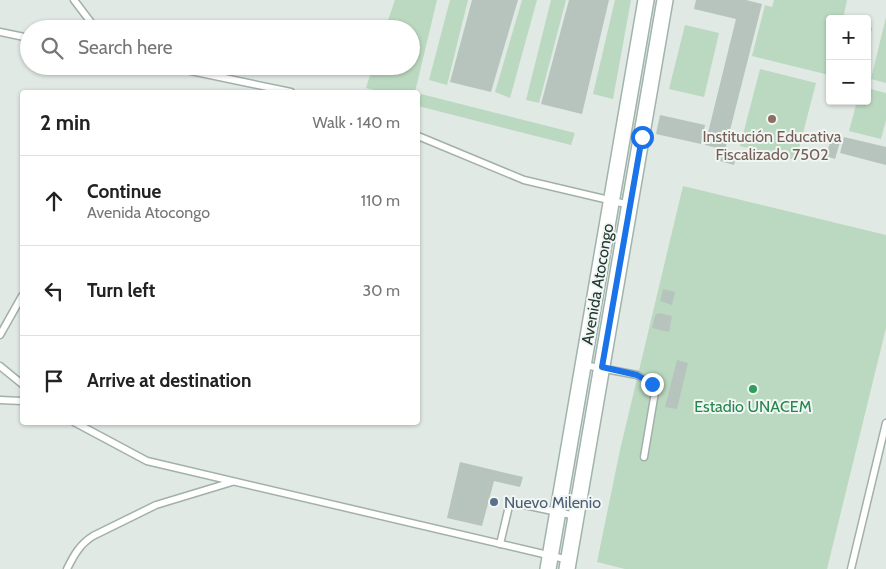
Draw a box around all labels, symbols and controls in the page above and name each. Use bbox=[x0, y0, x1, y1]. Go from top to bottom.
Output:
map controls bbox=[826, 15, 871, 105]
button: + bbox=[826, 15, 871, 60]
search box bbox=[20, 20, 420, 75]
icon: search bbox=[38, 34, 66, 62]
text: Search here bbox=[78, 36, 172, 59]
button: − bbox=[826, 60, 871, 105]
text: 2 min bbox=[40, 110, 91, 135]
text: Walk · 140 m bbox=[313, 113, 400, 132]
marker: Institución Educativa Fiscalizado 7502 bbox=[766, 113, 778, 125]
route start bbox=[631, 126, 654, 149]
place label: Institución Educativa Fiscalizado 7502 bbox=[703, 127, 842, 164]
text: Continue bbox=[87, 180, 161, 203]
icon: ahead bbox=[40, 187, 68, 215]
text: 110 m bbox=[361, 191, 400, 210]
text: Avenida Atocongo bbox=[87, 203, 210, 222]
street label: Avenida Atocongo bbox=[577, 222, 618, 346]
icon: left bbox=[40, 277, 68, 305]
text: Turn left bbox=[87, 279, 155, 302]
text: 30 m bbox=[363, 281, 400, 300]
icon: arrive bbox=[40, 367, 68, 395]
text: Arrive at destination bbox=[87, 369, 251, 392]
route end bbox=[641, 373, 664, 396]
marker: Estadio UNACEM bbox=[747, 383, 759, 395]
place label: Estadio UNACEM bbox=[694, 397, 812, 416]
place label: Nuevo Milenio bbox=[504, 493, 601, 512]
marker: Nuevo Milenio bbox=[488, 496, 500, 508]

